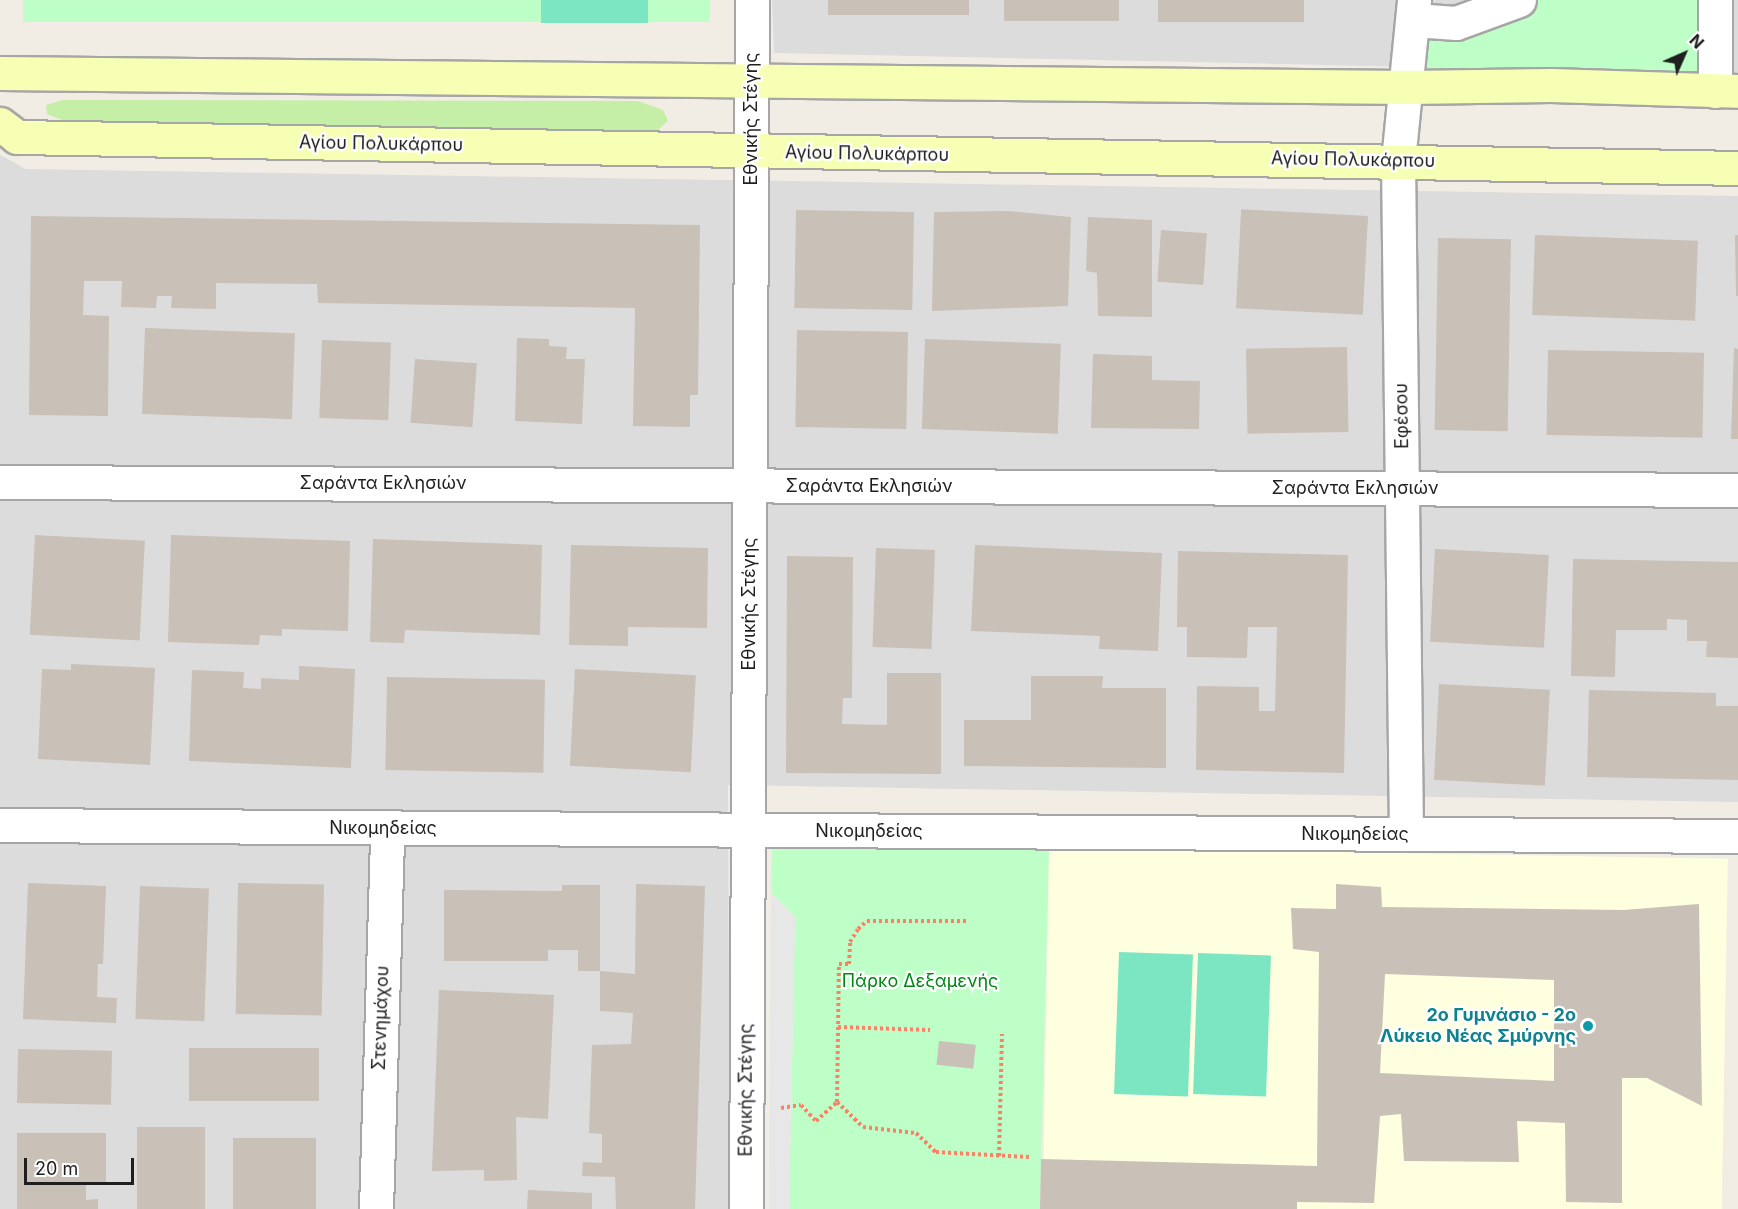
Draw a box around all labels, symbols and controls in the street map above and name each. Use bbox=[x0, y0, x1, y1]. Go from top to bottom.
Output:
north arrow bbox=[1654, 24, 1714, 84]
text: N bbox=[1685, 30, 1708, 53]
street label: Εθνικής Στέγης bbox=[740, 52, 762, 186]
street label: Αγίου Πολυκάρπου bbox=[299, 132, 463, 156]
street label: Αγίου Πολυκάρπου bbox=[785, 142, 949, 166]
street label: Αγίου Πολυκάρπου bbox=[1271, 148, 1435, 172]
street label: Εφέσου bbox=[1391, 383, 1413, 449]
street label: Σαράντα Εκλησιών bbox=[300, 472, 466, 494]
street label: Σαράντα Εκλησιών bbox=[786, 475, 952, 497]
street label: Σαράντα Εκλησιών bbox=[1272, 477, 1438, 499]
street label: Εθνικής Στέγης bbox=[738, 537, 760, 671]
street label: Νικομηδείας bbox=[329, 817, 437, 839]
street label: Νικομηδείας bbox=[815, 820, 923, 842]
street label: Νικομηδείας bbox=[1301, 823, 1409, 845]
street label: Στενημάχου bbox=[368, 965, 394, 1071]
park label: Πάρκο Δεξαμενής bbox=[842, 970, 998, 992]
place label: 2ο Γυμνάσιο - 2ο Λύκειο Νέας Σμύρνης bbox=[1380, 1005, 1576, 1048]
marker: 2ο Γυμνάσιο - 2ο Λύκειο Νέας Σμύρνης bbox=[1581, 1019, 1595, 1033]
street label: Εθνικής Στέγης bbox=[735, 1023, 757, 1157]
scale bar bbox=[27, 1146, 136, 1184]
text: 20 m bbox=[35, 1158, 78, 1179]

